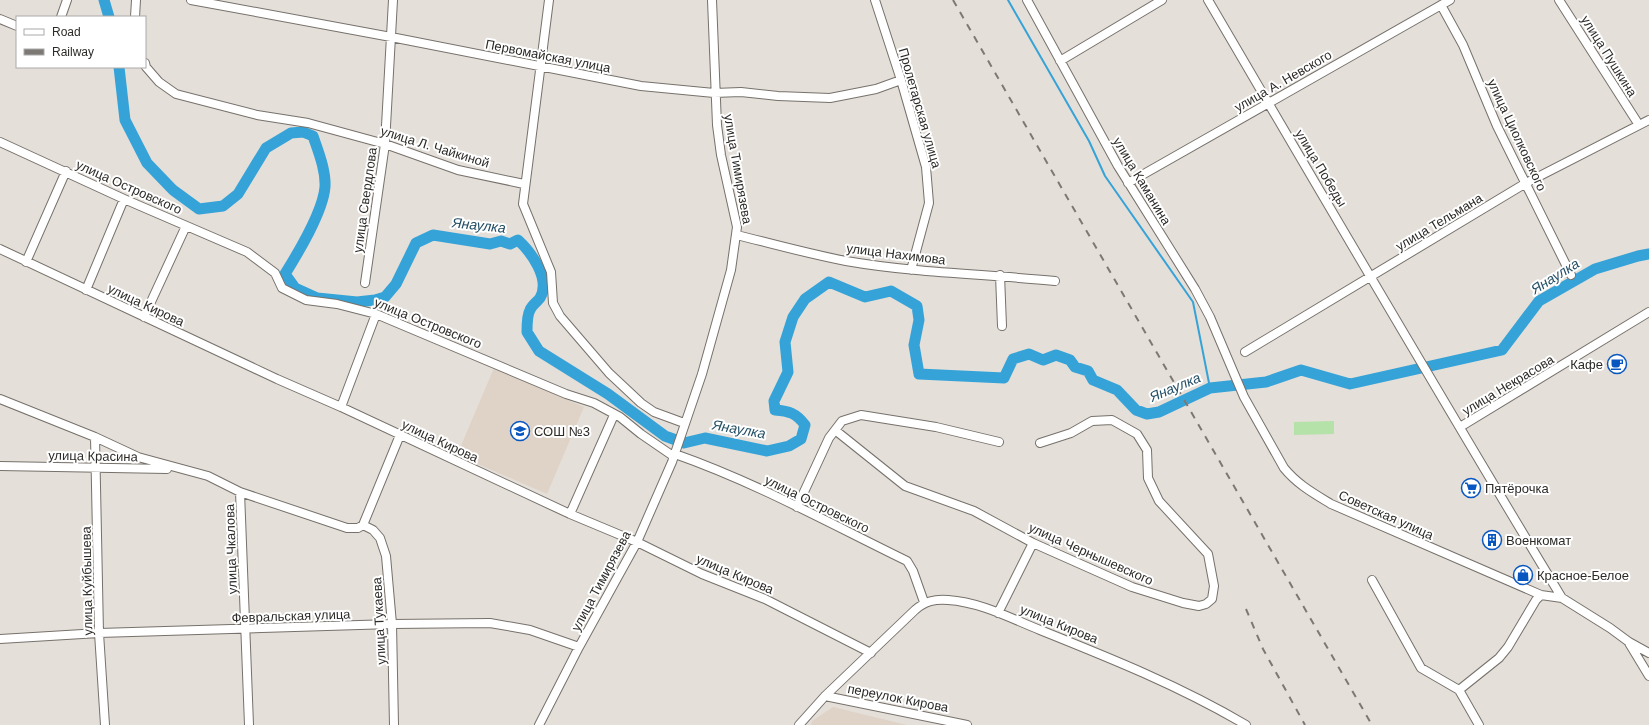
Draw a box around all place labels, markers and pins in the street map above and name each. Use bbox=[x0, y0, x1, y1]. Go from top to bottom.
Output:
cafe icon: Кафе bbox=[1606, 353, 1628, 375]
place label: Кафе bbox=[1570, 357, 1603, 372]
school or university icon: СОШ №3 bbox=[509, 420, 531, 442]
place label: СОШ №3 bbox=[534, 424, 590, 439]
supermarket icon: Пятёрочка bbox=[1460, 477, 1482, 499]
place label: Пятёрочка bbox=[1485, 481, 1549, 496]
building icon: Военкомат bbox=[1481, 529, 1503, 551]
place label: Военкомат bbox=[1506, 533, 1571, 548]
shop icon: Красное-Белое bbox=[1512, 564, 1534, 586]
place label: Красное-Белое bbox=[1537, 568, 1629, 583]

